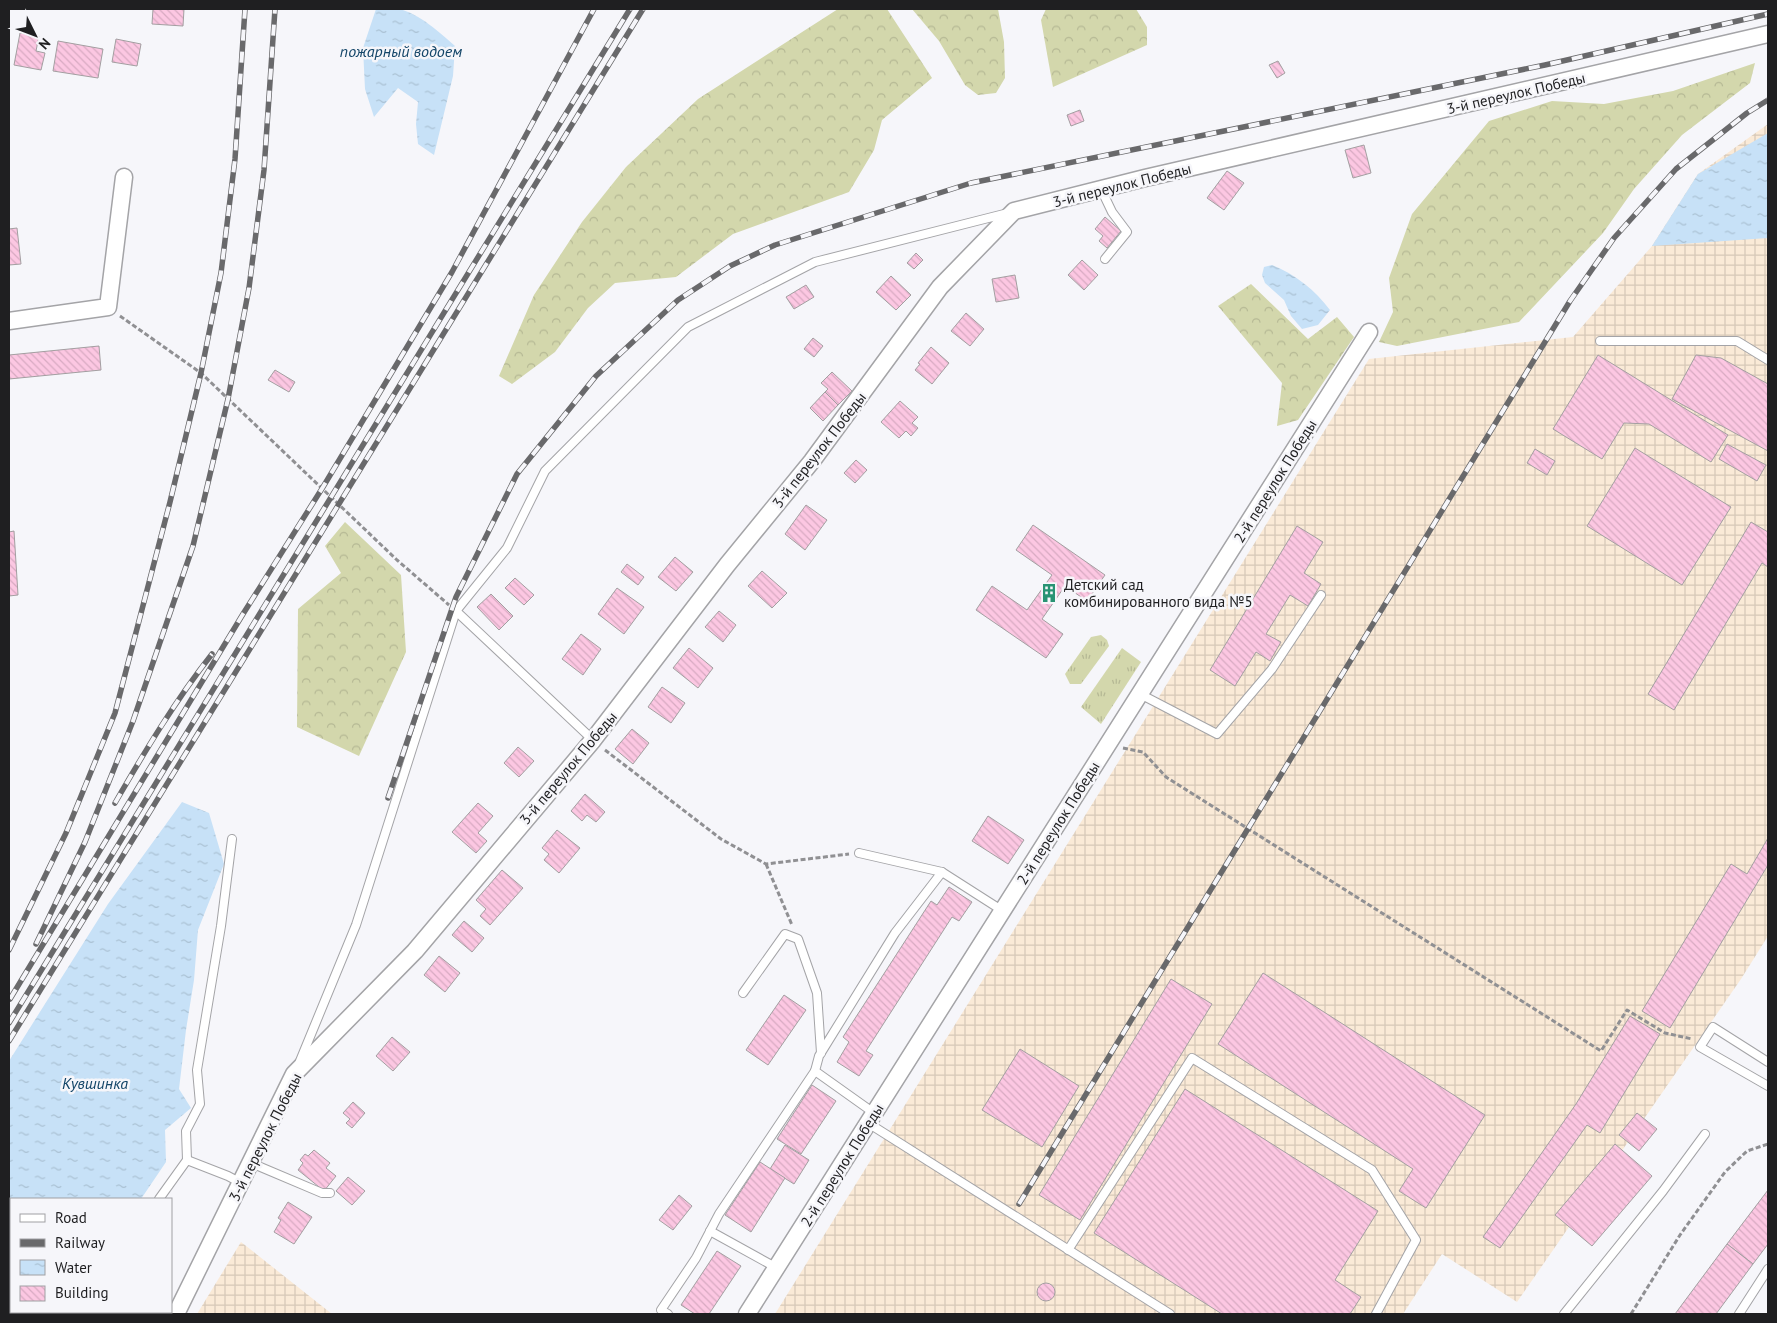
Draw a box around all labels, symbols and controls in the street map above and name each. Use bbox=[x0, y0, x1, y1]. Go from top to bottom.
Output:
north arrow bbox=[10, 10, 60, 60]
text: N bbox=[35, 34, 54, 53]
water label: пожарный водоем bbox=[340, 41, 462, 61]
street label: 3-й переулок Победы bbox=[1445, 68, 1587, 118]
street label: 3-й переулок Победы bbox=[1051, 159, 1193, 211]
street label: 3-й переулок Победы bbox=[768, 388, 870, 512]
street label: 2-й переулок Победы bbox=[1229, 416, 1321, 546]
place label: Детский сад комбинированного вида №5 bbox=[1064, 575, 1253, 611]
building icon: Детский сад комбинированного вида №5 bbox=[1038, 582, 1060, 604]
street label: 3-й переулок Победы bbox=[515, 708, 621, 828]
street label: 2-й переулок Победы bbox=[1012, 758, 1104, 888]
street label: 3-й переулок Победы bbox=[224, 1070, 306, 1204]
water label: Кувшинка bbox=[62, 1073, 128, 1093]
street label: 2-й переулок Победы bbox=[796, 1100, 888, 1230]
legend bbox=[10, 1198, 172, 1313]
text: Road bbox=[55, 1208, 87, 1227]
text: Railway bbox=[55, 1233, 105, 1252]
text: Water bbox=[55, 1258, 92, 1277]
text: Building bbox=[55, 1283, 109, 1302]

